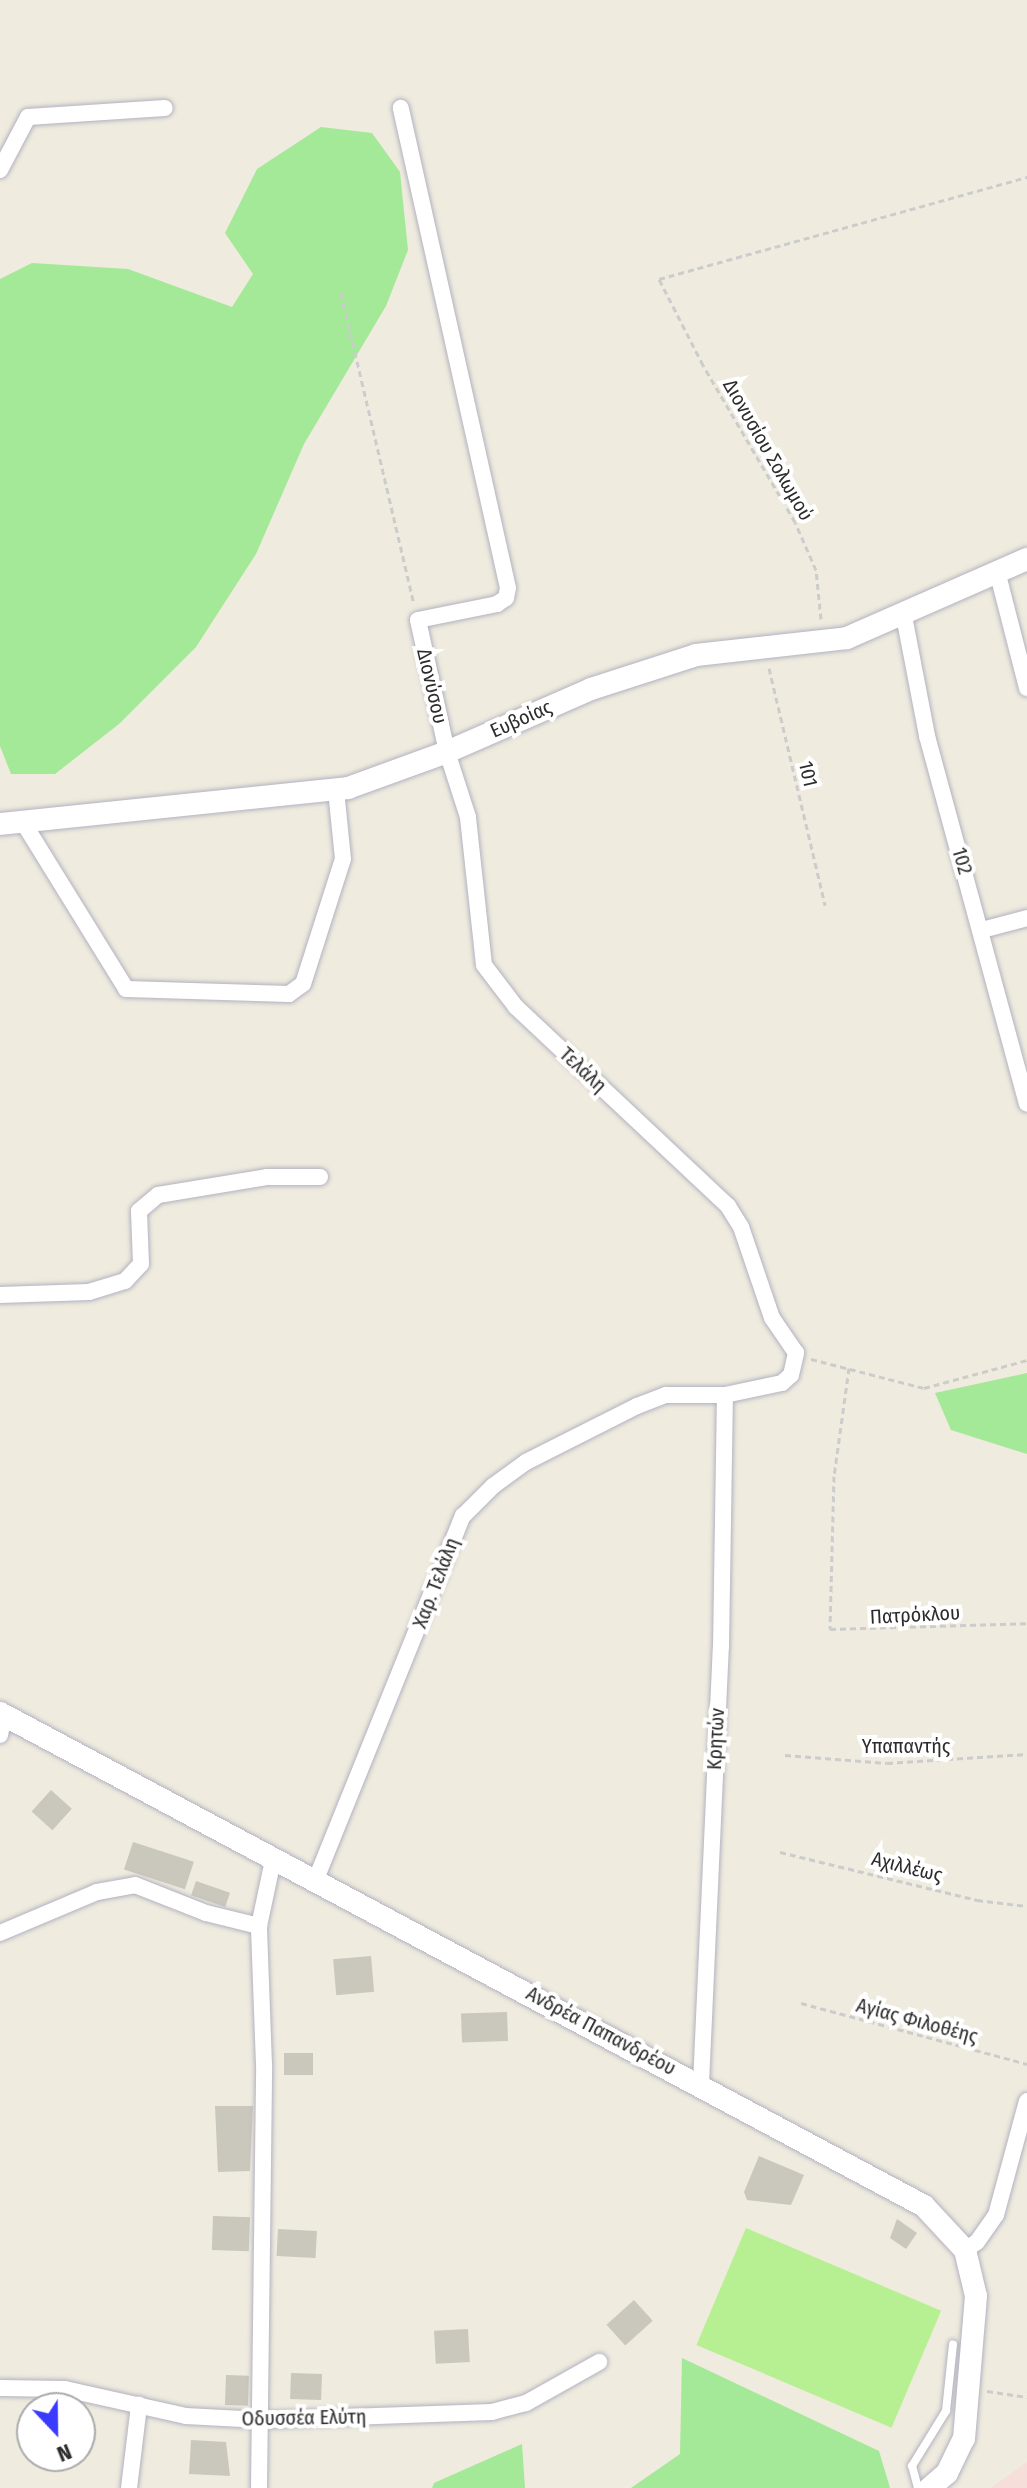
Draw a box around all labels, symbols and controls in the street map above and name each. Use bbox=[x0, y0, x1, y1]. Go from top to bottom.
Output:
street label: Διονυσίου Σολωμού bbox=[718, 375, 818, 525]
street label: Διονύσου bbox=[412, 646, 452, 726]
street label: Ευβοίας bbox=[487, 695, 555, 743]
street label: 101 bbox=[793, 759, 823, 789]
street label: 102 bbox=[947, 845, 977, 877]
street label: Τελάλη bbox=[554, 1042, 612, 1098]
street label: Χαρ. Τελάλη bbox=[408, 1534, 464, 1632]
street label: Πατρόκλου bbox=[869, 1601, 961, 1629]
street label: Κρητών bbox=[702, 1707, 730, 1771]
street label: Υπαπαντής bbox=[862, 1734, 950, 1758]
street label: Αχιλλέως bbox=[869, 1847, 945, 1887]
street label: Ανδρέα Παπανδρέου bbox=[522, 1981, 680, 2081]
street label: Αγίας Φιλοθέης bbox=[854, 1993, 980, 2049]
north arrow bbox=[16, 2392, 96, 2472]
street label: Οδυσσέα Ελύτη bbox=[241, 2405, 367, 2431]
text: N bbox=[53, 2438, 76, 2468]

